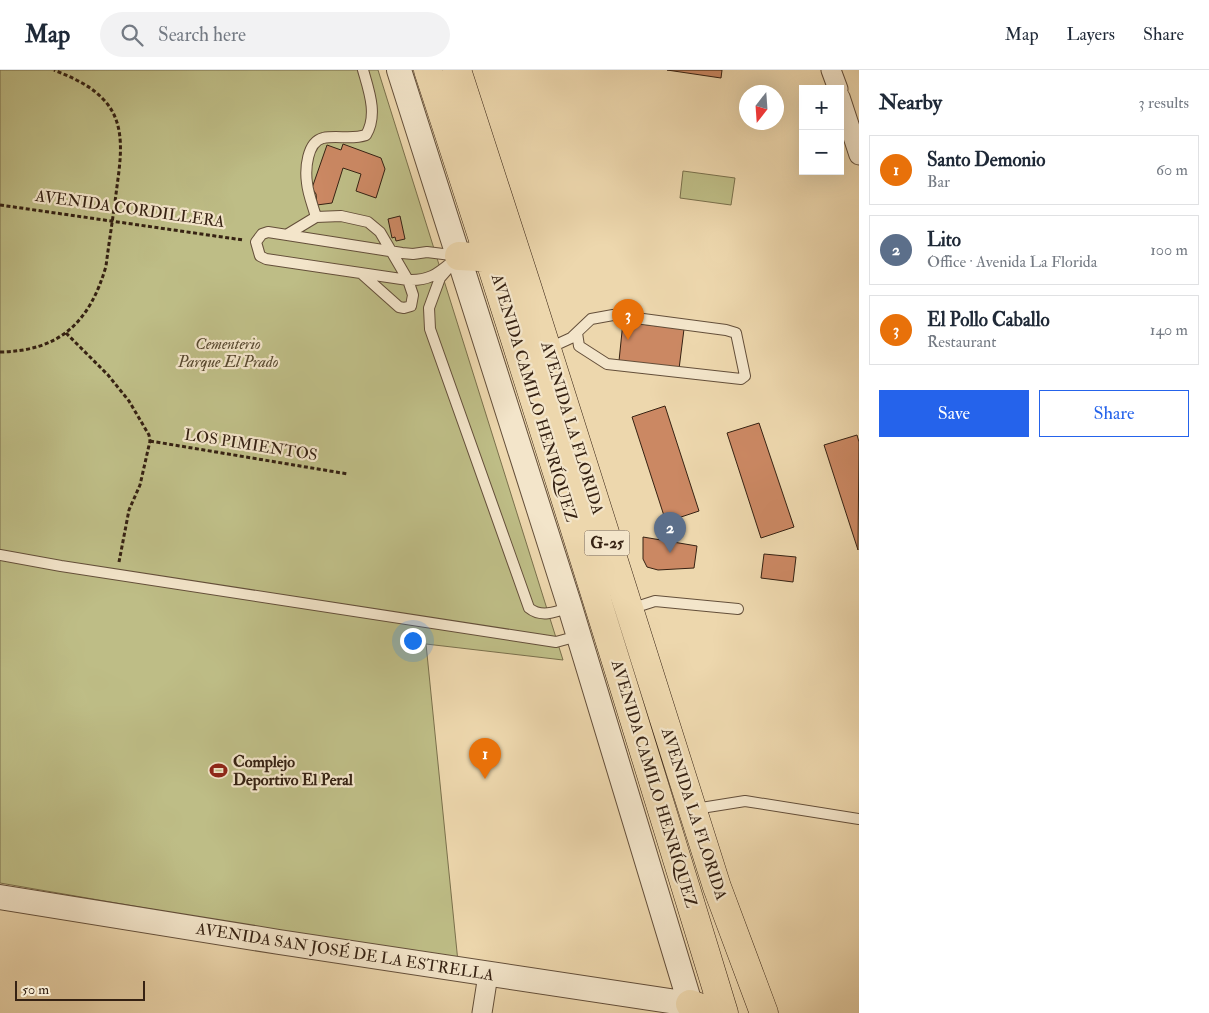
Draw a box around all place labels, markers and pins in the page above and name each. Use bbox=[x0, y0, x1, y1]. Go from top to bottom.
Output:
pin: 3 bbox=[612, 299, 644, 340]
pin: 2 bbox=[654, 512, 686, 553]
pin: 1 bbox=[469, 738, 501, 779]
place label: Complejo Deportivo El Peral bbox=[233, 752, 354, 791]
sports icon: Complejo Deportivo El Peral bbox=[209, 761, 229, 781]

